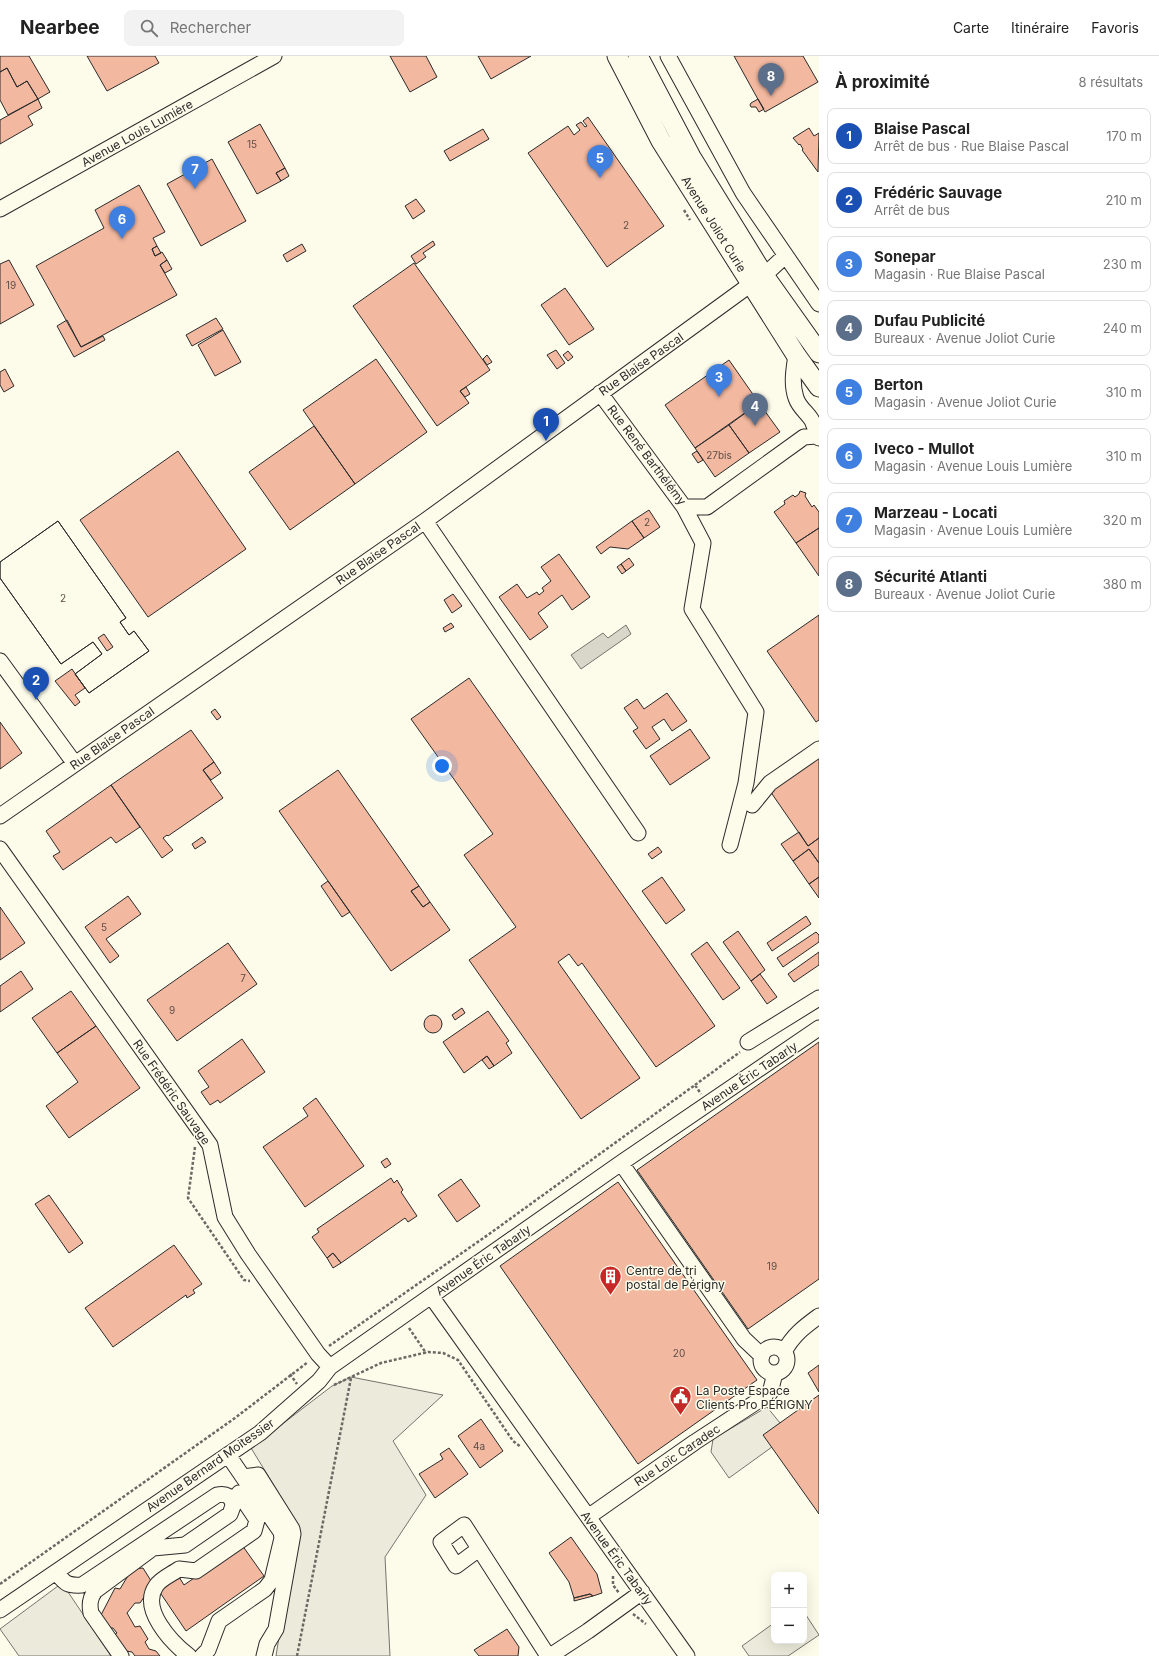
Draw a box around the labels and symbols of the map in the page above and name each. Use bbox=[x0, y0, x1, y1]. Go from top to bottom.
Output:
pin: 8 bbox=[758, 63, 784, 96]
street label: Avenue Louis Lumière bbox=[79, 96, 195, 170]
house number: 15 bbox=[247, 138, 257, 150]
pin: 5 bbox=[587, 145, 613, 178]
pin: 7 bbox=[182, 156, 208, 189]
street label: Avenue Joliot Curie bbox=[678, 173, 750, 275]
pin: 6 bbox=[109, 206, 135, 239]
house number: 2 bbox=[623, 219, 629, 231]
house number: 19 bbox=[6, 279, 16, 291]
street label: Rue Blaise Pascal bbox=[596, 329, 686, 399]
pin: 3 bbox=[706, 364, 732, 397]
pin: 4 bbox=[742, 393, 768, 426]
street label: Rue René Barthélémy bbox=[604, 402, 690, 508]
pin: 1 bbox=[533, 408, 559, 441]
house number: 27bis bbox=[706, 449, 732, 461]
house number: 2 bbox=[644, 516, 650, 528]
street label: Rue Blaise Pascal bbox=[333, 518, 423, 588]
house number: 2 bbox=[60, 592, 66, 604]
pin: 2 bbox=[23, 667, 49, 700]
street label: Rue Blaise Pascal bbox=[67, 703, 157, 773]
your location bbox=[432, 756, 452, 776]
house number: 5 bbox=[101, 921, 107, 933]
house number: 7 bbox=[240, 972, 246, 984]
house number: 9 bbox=[169, 1004, 175, 1016]
street label: Rue Frédéric Sauvage bbox=[130, 1037, 214, 1147]
street label: Avenue Éric Tabarly bbox=[698, 1038, 800, 1114]
street label: Avenue Éric Tabarly bbox=[432, 1221, 534, 1298]
house number: 19 bbox=[767, 1260, 777, 1272]
place label: Centre de tri postal de Périgny bbox=[626, 1263, 725, 1292]
building icon: Centre de tri postal de Périgny bbox=[597, 1264, 623, 1297]
house number: 20 bbox=[673, 1347, 685, 1359]
place label: La Poste Espace Clients Pro PÉRIGNY bbox=[696, 1383, 813, 1412]
public building icon: La Poste Espace Clients Pro PÉRIGNY bbox=[667, 1384, 693, 1417]
street label: Avenue Bernard Moitessier bbox=[143, 1415, 277, 1515]
street label: Rue Loïc Caradec bbox=[631, 1421, 723, 1489]
house number: 4a bbox=[473, 1440, 485, 1452]
street label: Avenue Éric Tabarly bbox=[578, 1508, 656, 1608]

